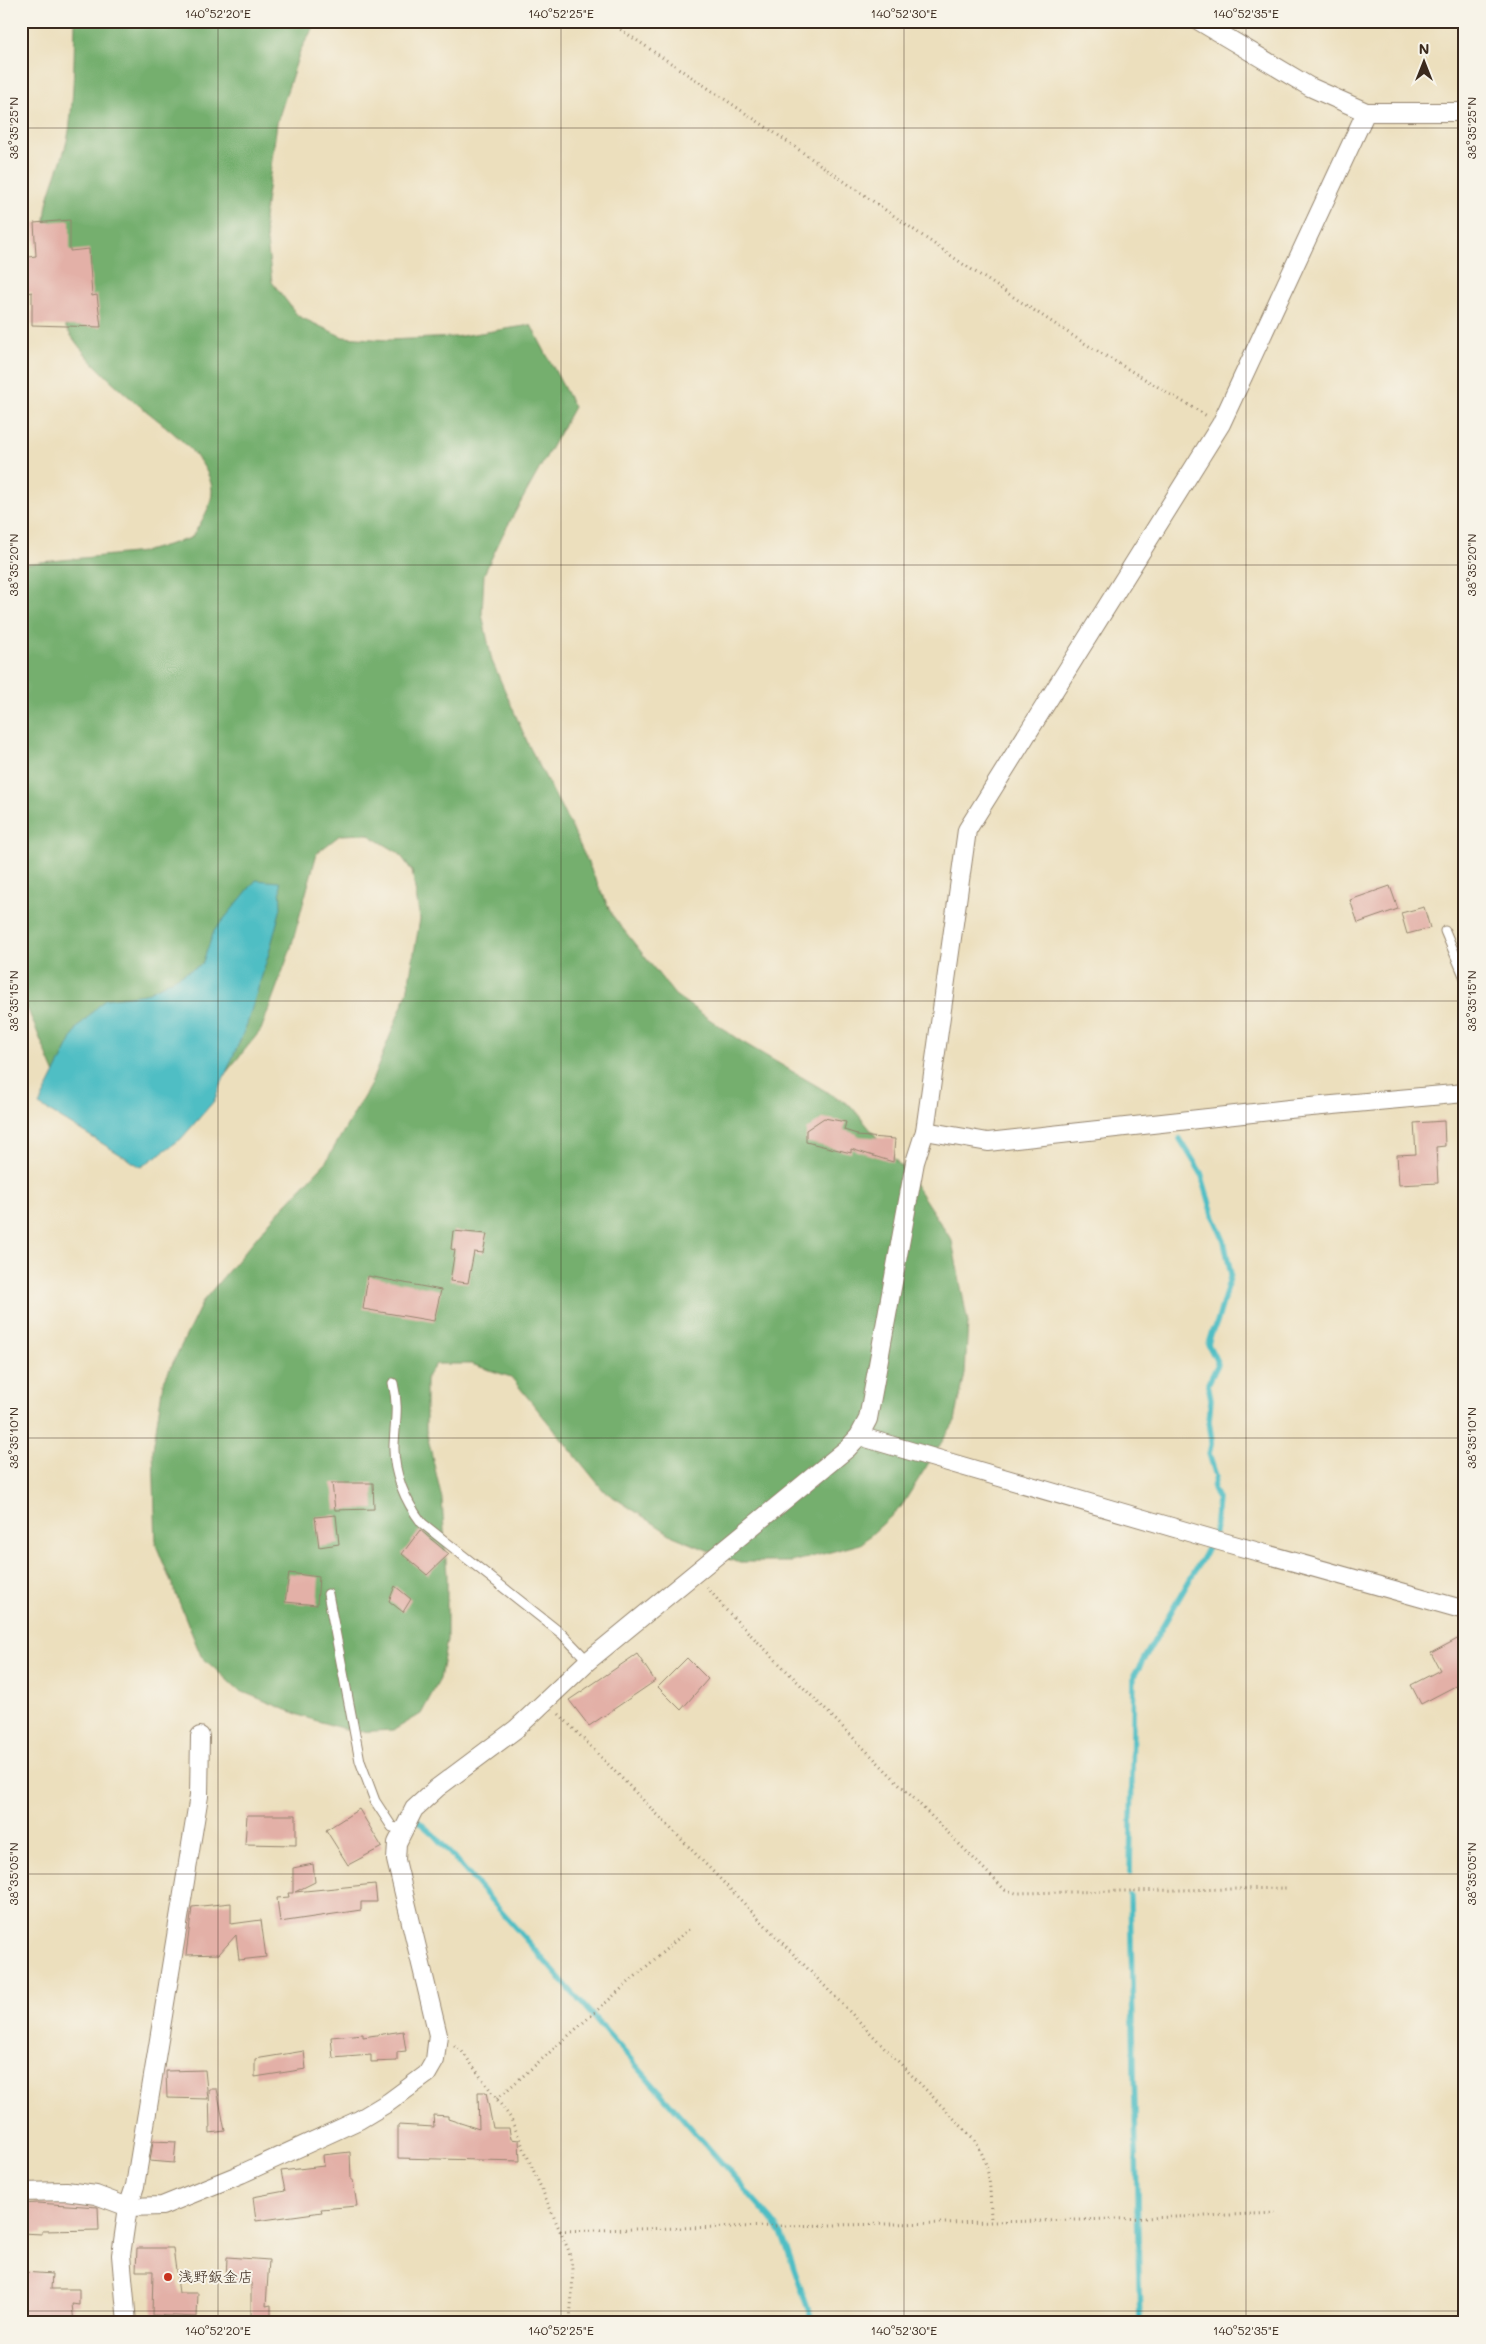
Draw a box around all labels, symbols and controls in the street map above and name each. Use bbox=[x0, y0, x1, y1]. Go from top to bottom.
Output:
text: 140°52'20"E bbox=[185, 5, 251, 21]
text: 140°52'25"E bbox=[528, 5, 594, 21]
text: 140°52'30"E bbox=[871, 5, 937, 21]
text: 140°52'35"E bbox=[1213, 5, 1279, 21]
north arrow bbox=[1398, 38, 1448, 88]
text: N bbox=[1419, 39, 1429, 58]
text: 38°35'25"N bbox=[5, 97, 21, 159]
text: 38°35'25"N bbox=[1463, 97, 1479, 159]
text: 38°35'20"N bbox=[5, 534, 21, 596]
text: 38°35'20"N bbox=[1463, 534, 1479, 596]
text: 38°35'15"N bbox=[5, 970, 21, 1032]
text: 38°35'15"N bbox=[1463, 970, 1479, 1032]
text: 38°35'10"N bbox=[5, 1407, 21, 1469]
text: 38°35'10"N bbox=[1463, 1407, 1479, 1469]
text: 38°35'05"N bbox=[5, 1842, 21, 1906]
text: 38°35'05"N bbox=[1463, 1842, 1479, 1906]
place label: 浅野鈑金店 bbox=[178, 2266, 253, 2286]
marker: 浅野鈑金店 bbox=[162, 2271, 174, 2283]
text: 140°52'20"E bbox=[185, 2322, 251, 2338]
text: 140°52'25"E bbox=[528, 2322, 594, 2338]
text: 140°52'30"E bbox=[871, 2322, 937, 2338]
text: 140°52'35"E bbox=[1213, 2322, 1279, 2338]

